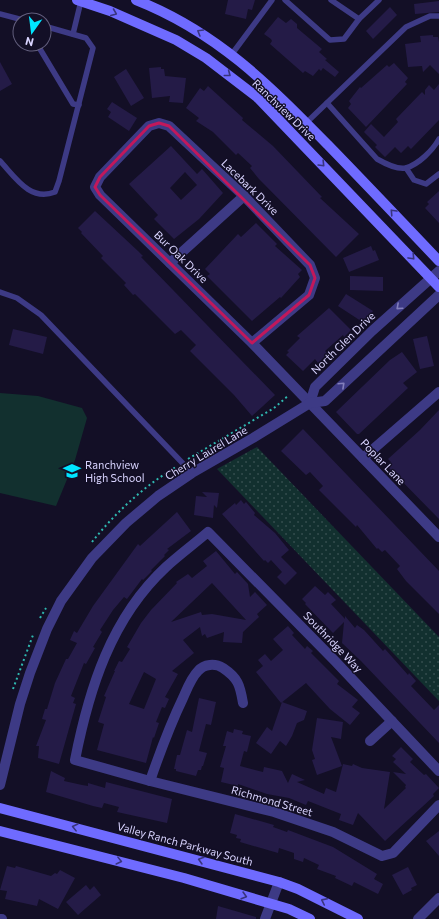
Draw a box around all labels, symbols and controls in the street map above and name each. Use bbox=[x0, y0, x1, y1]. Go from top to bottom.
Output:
one-way arrow bbox=[111, 8, 118, 16]
north arrow bbox=[12, 12, 52, 52]
one-way arrow bbox=[197, 29, 204, 36]
text: N bbox=[24, 35, 35, 49]
one-way arrow bbox=[223, 70, 230, 77]
street label: Ranchview Drive bbox=[250, 76, 319, 143]
street label: Lacebark Drive bbox=[219, 156, 282, 217]
one-way arrow bbox=[317, 159, 325, 167]
one-way arrow bbox=[390, 209, 398, 217]
street label: Bur Oak Drive bbox=[152, 228, 211, 285]
one-way arrow bbox=[407, 253, 414, 260]
one-way arrow bbox=[397, 302, 404, 309]
street label: North Glen Drive bbox=[308, 309, 377, 376]
one-way arrow bbox=[337, 382, 345, 389]
street label: Cherry Laurel Lane bbox=[162, 423, 249, 482]
street label: Poplar Lane bbox=[358, 436, 409, 488]
place label: Ranchview High School bbox=[85, 458, 145, 484]
school or university icon: Ranchview High School bbox=[62, 461, 82, 481]
street label: Southridge Way bbox=[301, 609, 366, 675]
street label: Richmond Street bbox=[230, 783, 315, 818]
street label: Valley Ranch Parkway South bbox=[116, 819, 254, 868]
one-way arrow bbox=[72, 824, 78, 832]
one-way arrow bbox=[198, 856, 205, 865]
one-way arrow bbox=[116, 857, 122, 865]
one-way arrow bbox=[241, 891, 248, 900]
one-way arrow bbox=[320, 898, 328, 906]

